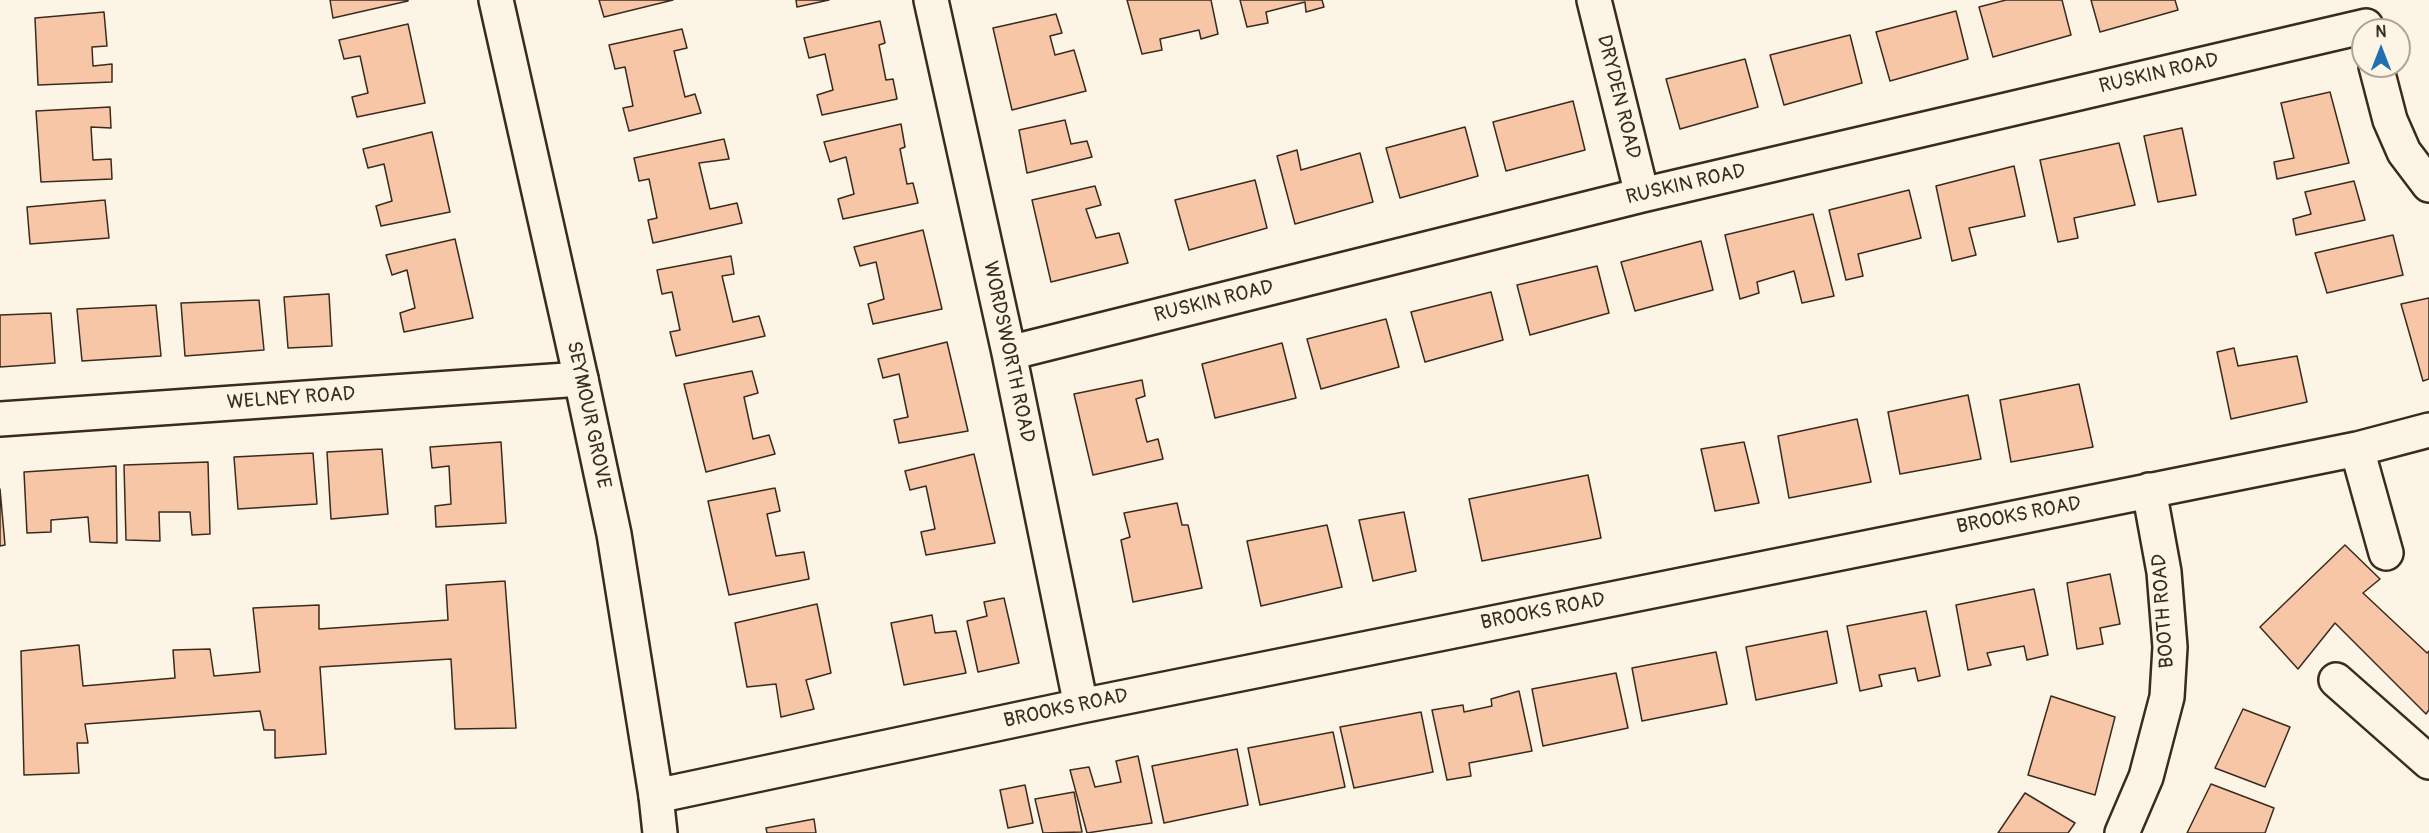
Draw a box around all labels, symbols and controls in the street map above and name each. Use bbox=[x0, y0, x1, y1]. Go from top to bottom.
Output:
north arrow bbox=[2351, 18, 2411, 78]
text: N bbox=[2376, 22, 2386, 42]
street label: DRYDEN ROAD bbox=[1591, 33, 1645, 161]
street label: RUSKIN ROAD bbox=[2097, 49, 2221, 99]
street label: RUSKIN ROAD bbox=[1624, 160, 1748, 210]
street label: WORDSWORTH ROAD bbox=[977, 259, 1039, 445]
street label: RUSKIN ROAD bbox=[1152, 276, 1276, 328]
street label: SEYMOUR GROVE bbox=[561, 339, 615, 491]
street label: WELNEY ROAD bbox=[226, 383, 356, 415]
street label: BROOKS ROAD bbox=[1955, 492, 2083, 540]
street label: BOOTH ROAD bbox=[2148, 553, 2180, 669]
street label: BROOKS ROAD bbox=[1479, 588, 1607, 636]
street label: BROOKS ROAD bbox=[1002, 684, 1130, 734]

